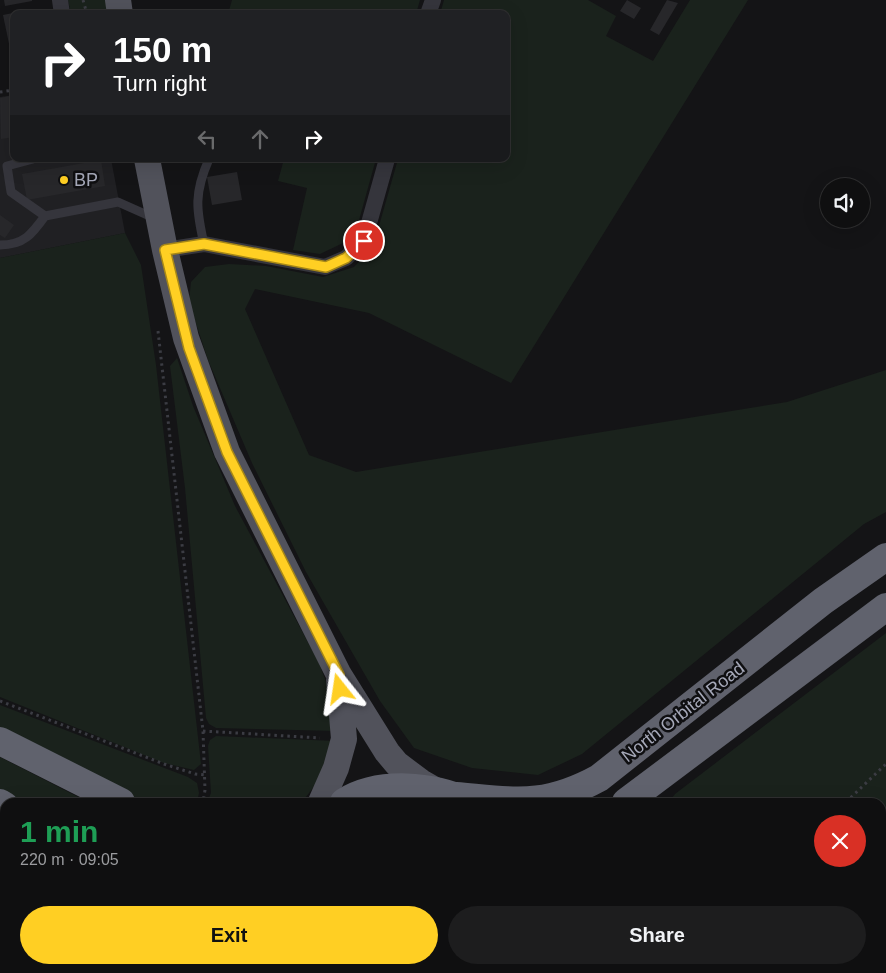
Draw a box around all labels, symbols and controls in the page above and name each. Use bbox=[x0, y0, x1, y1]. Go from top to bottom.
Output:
icon: right bbox=[30, 30, 95, 95]
text: 150 m bbox=[113, 30, 212, 69]
text: Turn right bbox=[113, 71, 206, 96]
icon: left bbox=[193, 125, 221, 153]
icon: ahead bbox=[246, 125, 274, 153]
icon: right bbox=[299, 125, 327, 153]
place label: BP bbox=[74, 170, 98, 190]
marker: BP bbox=[58, 174, 70, 186]
map controls bbox=[820, 178, 870, 228]
button: sound bbox=[820, 178, 870, 228]
pin bbox=[343, 220, 385, 262]
icon: arrive bbox=[350, 227, 378, 255]
street label: North Orbital Road bbox=[618, 658, 748, 766]
position arrow bbox=[313, 662, 365, 714]
text: 1 min bbox=[20, 815, 98, 848]
button: close bbox=[814, 815, 866, 867]
text: 220 m · 09:05 bbox=[20, 851, 119, 868]
button: Exit bbox=[20, 906, 438, 964]
button: Share bbox=[448, 906, 866, 964]

